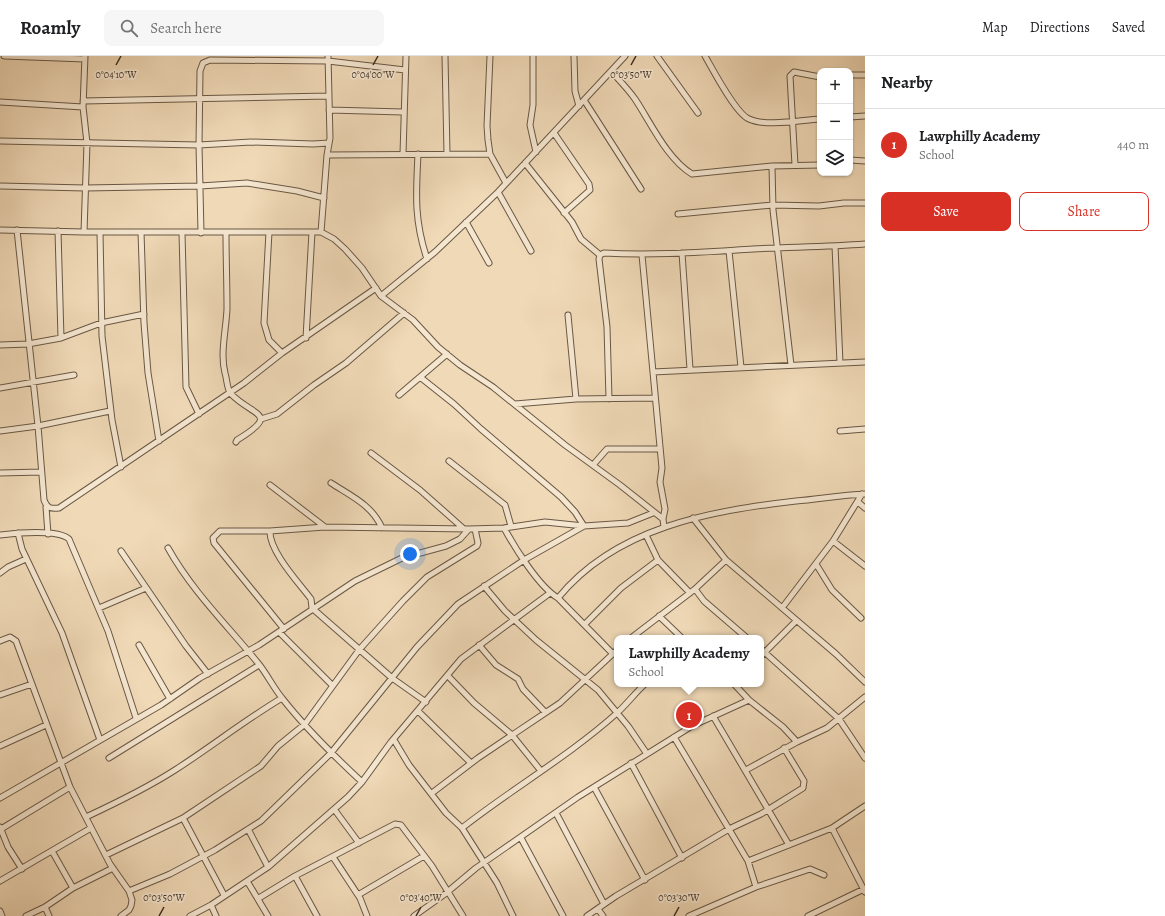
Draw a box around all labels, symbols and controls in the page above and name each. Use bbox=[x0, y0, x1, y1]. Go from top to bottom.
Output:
search box bbox=[104, 10, 384, 46]
text: Roamly bbox=[20, 15, 80, 41]
icon: search bbox=[118, 17, 140, 39]
text: Search here bbox=[150, 18, 222, 38]
text: Map bbox=[982, 18, 1008, 37]
text: Directions bbox=[1030, 18, 1090, 37]
text: Saved bbox=[1112, 18, 1145, 37]
text: 0°04'10"W bbox=[95, 68, 137, 81]
text: 0°04'00"W bbox=[352, 68, 395, 81]
text: 0°03'50"W bbox=[610, 68, 652, 81]
map controls bbox=[817, 68, 853, 176]
button: + bbox=[817, 68, 853, 104]
text: Nearby bbox=[881, 71, 932, 94]
button: − bbox=[817, 104, 853, 140]
text: Lawphilly Academy bbox=[919, 126, 1040, 146]
text: 1 bbox=[892, 136, 896, 153]
text: 440 m bbox=[1117, 136, 1149, 153]
button: layers bbox=[817, 140, 853, 176]
text: School bbox=[919, 146, 954, 163]
button: Save bbox=[881, 192, 1011, 231]
button: Share bbox=[1019, 192, 1149, 231]
your location bbox=[400, 544, 420, 564]
popup bbox=[614, 635, 764, 687]
text: Lawphilly Academy bbox=[629, 643, 750, 663]
text: School bbox=[629, 663, 664, 680]
pin: 1 bbox=[676, 700, 702, 730]
text: 0°03'50"W bbox=[143, 891, 185, 904]
text: 0°03'40"W bbox=[400, 891, 443, 904]
text: 0°03'30"W bbox=[658, 891, 700, 904]

